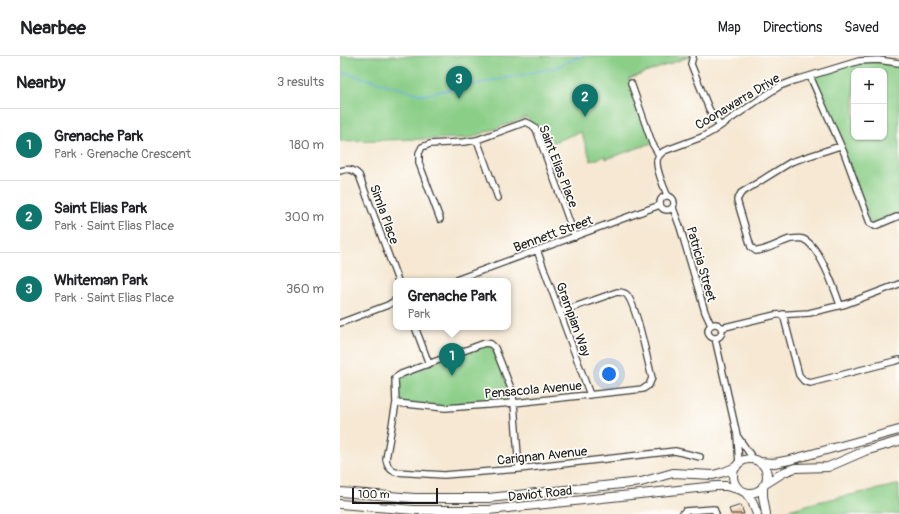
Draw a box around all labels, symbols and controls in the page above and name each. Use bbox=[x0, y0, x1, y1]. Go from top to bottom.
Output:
text: Nearbee bbox=[20, 16, 86, 40]
text: Map bbox=[718, 19, 741, 36]
text: Directions bbox=[763, 19, 822, 36]
text: Saved bbox=[844, 19, 879, 36]
pin: 3 bbox=[446, 66, 472, 99]
map controls bbox=[851, 68, 887, 140]
button: + bbox=[851, 68, 887, 104]
street label: Coonawarra Drive bbox=[692, 70, 783, 133]
text: Nearby bbox=[16, 72, 65, 93]
text: 3 results bbox=[277, 74, 324, 90]
pin: 2 bbox=[572, 84, 598, 117]
button: − bbox=[851, 104, 887, 140]
street label: Saint Elias Place bbox=[535, 123, 581, 211]
text: Grenache Park bbox=[54, 127, 143, 146]
text: 1 bbox=[26, 137, 32, 153]
text: 180 m bbox=[289, 137, 324, 153]
text: Park · Grenache Crescent bbox=[54, 146, 191, 162]
street label: Simla Place bbox=[366, 182, 402, 247]
text: Saint Elias Park bbox=[54, 199, 147, 218]
text: 2 bbox=[25, 209, 33, 225]
text: 300 m bbox=[285, 209, 324, 225]
street label: Bennett Street bbox=[512, 212, 596, 256]
text: Park · Saint Elias Place bbox=[54, 218, 174, 234]
street label: Patricia Street bbox=[683, 225, 720, 304]
text: Whiteman Park bbox=[54, 271, 148, 290]
popup bbox=[393, 278, 511, 330]
street label: Grampian Way bbox=[552, 280, 594, 359]
text: 3 bbox=[25, 281, 33, 297]
text: 360 m bbox=[286, 281, 324, 297]
text: Grenache Park bbox=[407, 287, 497, 306]
text: Park · Saint Elias Place bbox=[54, 290, 174, 306]
text: Park bbox=[407, 306, 430, 322]
pin: 1 bbox=[439, 343, 465, 376]
your location bbox=[599, 364, 619, 384]
street label: Pensacola Avenue bbox=[484, 378, 583, 402]
street label: Carignan Avenue bbox=[496, 443, 589, 469]
street label: Daviot Road bbox=[507, 483, 573, 505]
scale bar bbox=[352, 486, 438, 505]
text: 100 m bbox=[358, 488, 389, 501]

